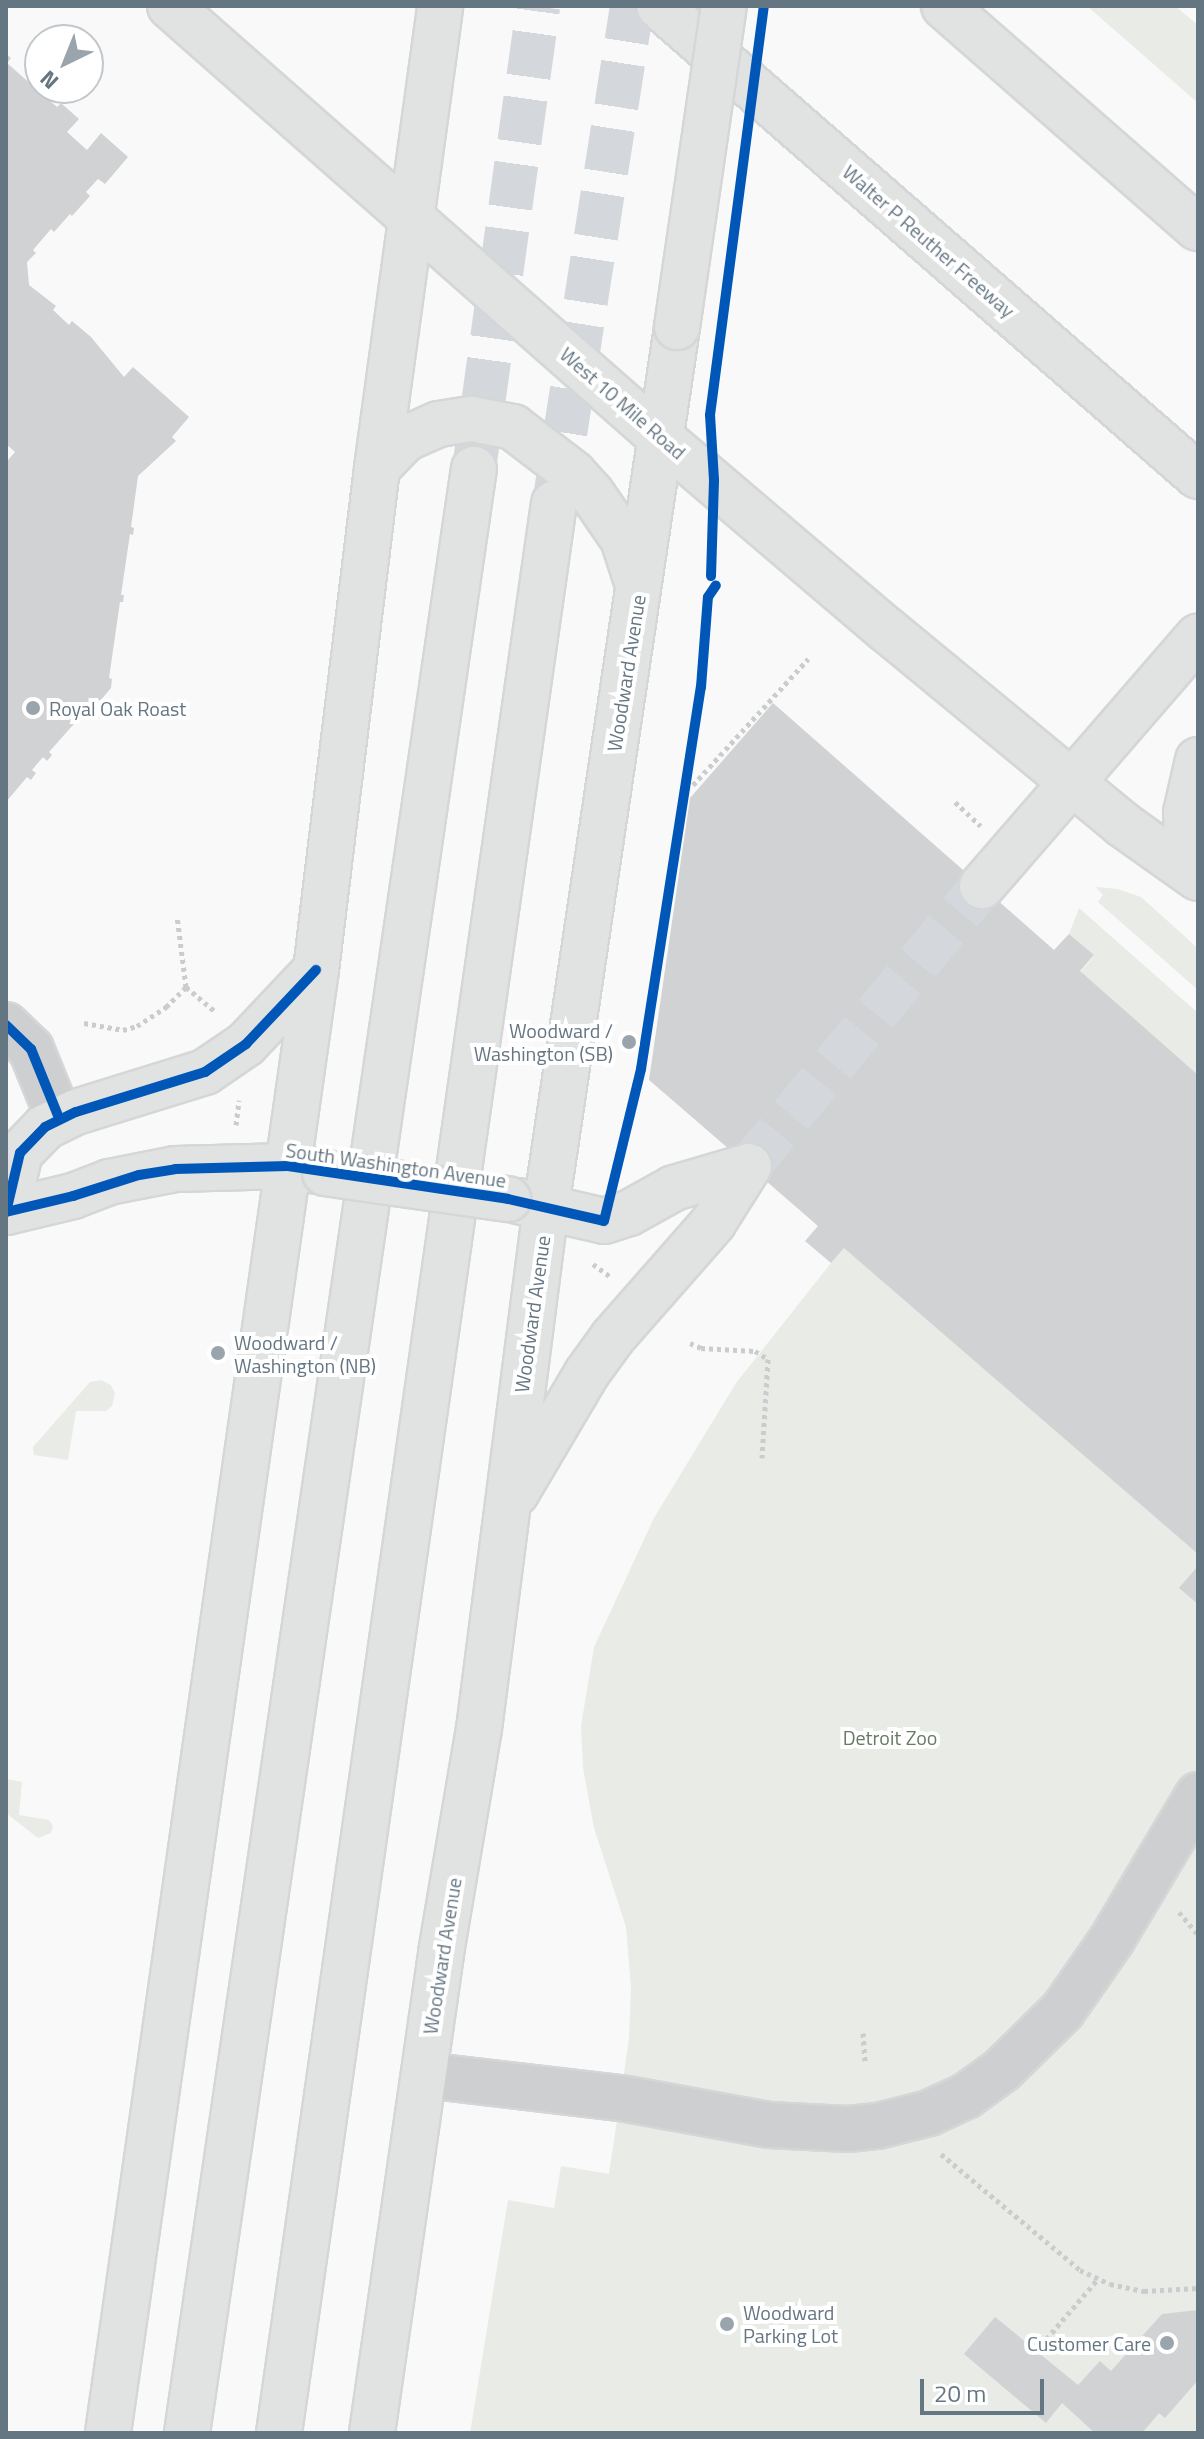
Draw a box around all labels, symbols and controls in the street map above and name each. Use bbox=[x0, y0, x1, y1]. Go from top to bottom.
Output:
north arrow bbox=[24, 24, 104, 104]
text: N bbox=[32, 62, 66, 98]
street label: Walter P Reuther Freeway bbox=[838, 160, 1020, 322]
street label: West 10 Mile Road bbox=[555, 342, 691, 464]
street label: Woodward Avenue bbox=[602, 593, 650, 753]
place label: Royal Oak Roast bbox=[49, 696, 186, 720]
marker: Royal Oak Roast bbox=[24, 699, 42, 717]
place label: Woodward / Washington (SB) bbox=[474, 1018, 613, 1065]
marker: Woodward / Washington (SB) bbox=[620, 1033, 638, 1051]
street label: South Washington Avenue bbox=[284, 1138, 508, 1192]
street label: Woodward Avenue bbox=[509, 1234, 555, 1394]
place label: Woodward / Washington (NB) bbox=[234, 1330, 376, 1377]
marker: Woodward / Washington (NB) bbox=[209, 1344, 227, 1362]
park label: Detroit Zoo bbox=[843, 1725, 937, 1749]
street label: Woodward Avenue bbox=[418, 1876, 466, 2036]
place label: Woodward Parking Lot bbox=[743, 2300, 838, 2347]
marker: Woodward Parking Lot bbox=[718, 2315, 736, 2333]
place label: Customer Care bbox=[1027, 2331, 1151, 2355]
marker: Customer Care bbox=[1158, 2334, 1176, 2352]
scale bar bbox=[924, 2363, 1048, 2413]
text: 20 m bbox=[934, 2375, 986, 2411]

